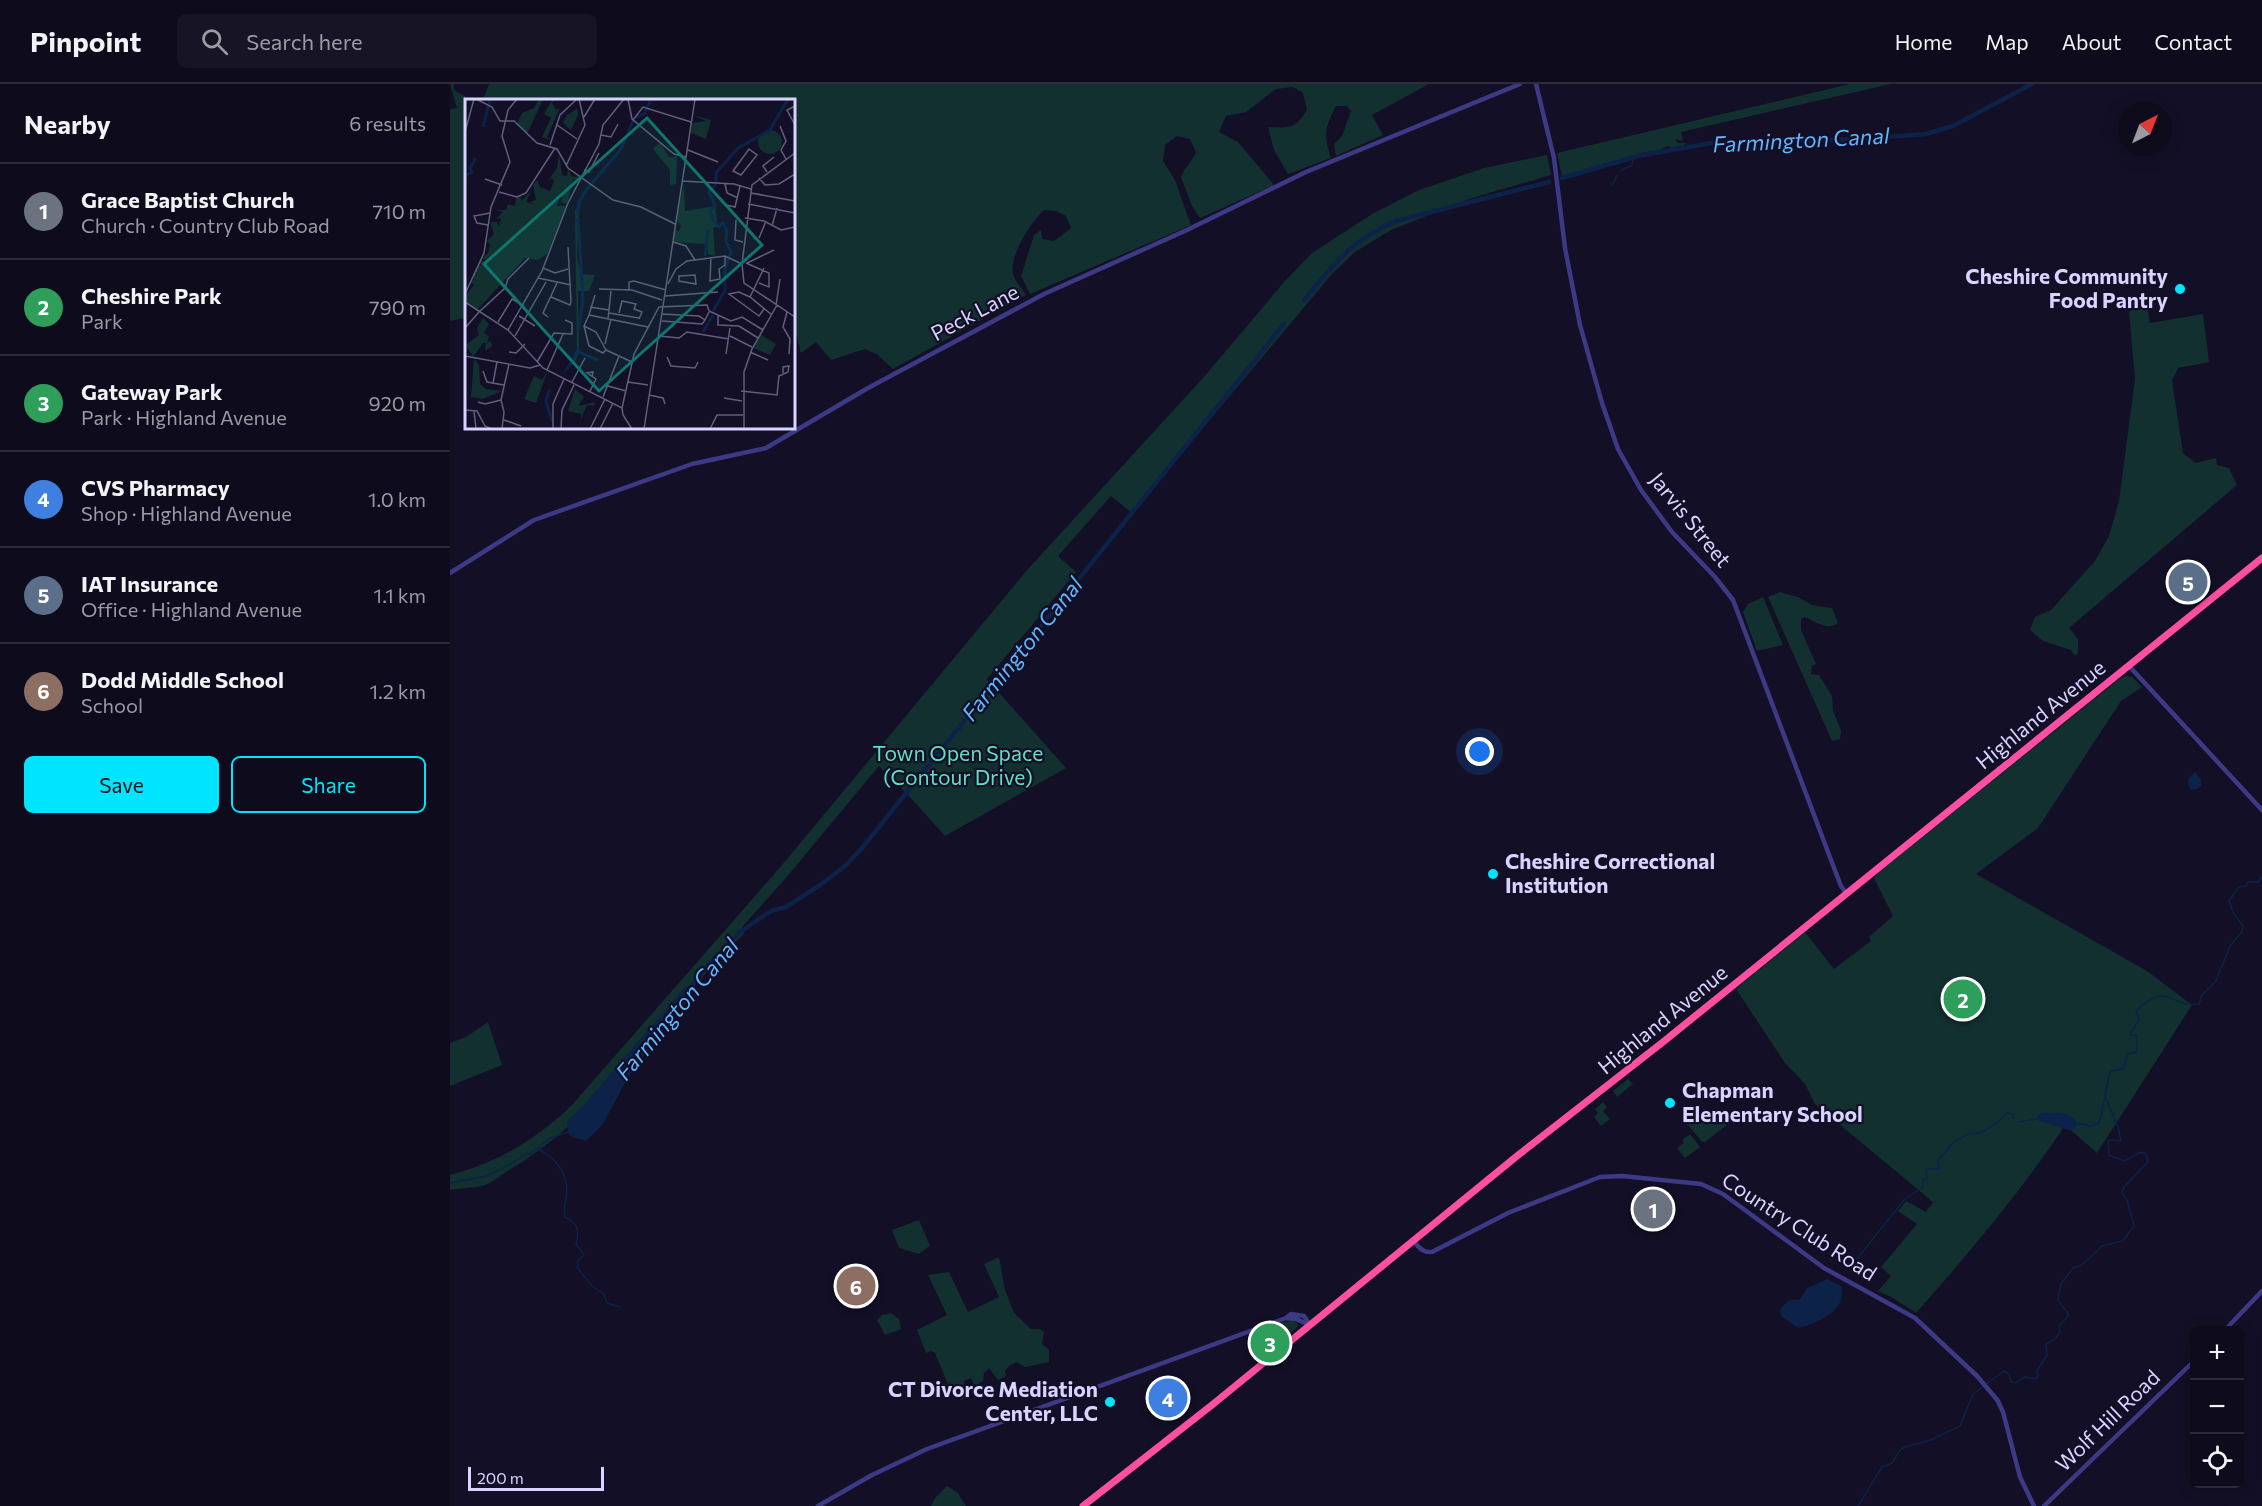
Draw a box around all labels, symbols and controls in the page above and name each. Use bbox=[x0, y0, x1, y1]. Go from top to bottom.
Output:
search box bbox=[177, 14, 597, 68]
text: Pinpoint bbox=[30, 24, 141, 58]
icon: search bbox=[198, 25, 231, 58]
text: Search here bbox=[246, 28, 363, 55]
text: Home bbox=[1895, 29, 1952, 54]
text: Map bbox=[1985, 29, 2029, 54]
text: About bbox=[2062, 29, 2121, 54]
text: Contact bbox=[2154, 29, 2232, 54]
inset map bbox=[465, 99, 795, 429]
north arrow bbox=[2118, 102, 2172, 156]
text: Nearby bbox=[24, 108, 111, 139]
text: 6 results bbox=[349, 111, 426, 135]
water label: Farmington Canal bbox=[1712, 121, 1890, 158]
text: Grace Baptist Church bbox=[81, 186, 295, 213]
text: 1 bbox=[39, 199, 48, 223]
text: 710 m bbox=[373, 199, 426, 223]
text: Church · Country Club Road bbox=[81, 213, 330, 237]
place label: Cheshire Community Food Pantry bbox=[1965, 263, 2168, 312]
street label: Peck Lane bbox=[926, 278, 1022, 345]
text: Cheshire Park bbox=[81, 282, 222, 309]
marker: Cheshire Community Food Pantry bbox=[2173, 282, 2187, 296]
text: 2 bbox=[38, 295, 49, 319]
text: 790 m bbox=[369, 295, 426, 319]
text: Park bbox=[81, 309, 123, 333]
text: Gateway Park bbox=[81, 378, 222, 405]
text: 3 bbox=[38, 391, 49, 415]
text: 920 m bbox=[369, 391, 426, 415]
text: Park · Highland Avenue bbox=[81, 405, 287, 429]
street label: Jarvis Street bbox=[1645, 467, 1737, 571]
text: CVS Pharmacy bbox=[81, 474, 230, 501]
text: 4 bbox=[37, 487, 50, 511]
text: 1.0 km bbox=[368, 487, 426, 511]
text: Shop · Highland Avenue bbox=[81, 501, 292, 525]
pin: 5 bbox=[2168, 560, 2208, 604]
text: IAT Insurance bbox=[81, 570, 218, 597]
water label: Farmington Canal bbox=[955, 571, 1088, 726]
text: 5 bbox=[38, 583, 49, 607]
text: 1.1 km bbox=[374, 583, 426, 607]
text: Office · Highland Avenue bbox=[81, 597, 302, 621]
street label: Highland Avenue bbox=[1970, 654, 2110, 774]
text: Dodd Middle School bbox=[81, 666, 284, 693]
text: 6 bbox=[37, 679, 50, 703]
text: 1.2 km bbox=[370, 679, 426, 703]
text: School bbox=[81, 693, 143, 717]
your location bbox=[1465, 737, 1494, 766]
park label: Town Open Space (Contour Drive) bbox=[873, 740, 1043, 789]
button: Save bbox=[24, 756, 219, 813]
button: Share bbox=[231, 756, 426, 813]
place label: Cheshire Correctional Institution bbox=[1505, 848, 1715, 897]
marker: Cheshire Correctional Institution bbox=[1486, 867, 1500, 881]
water label: Farmington Canal bbox=[609, 932, 744, 1085]
street label: Highland Avenue bbox=[1592, 959, 1732, 1079]
pin: 2 bbox=[1944, 976, 1982, 1022]
place label: Chapman Elementary School bbox=[1682, 1077, 1863, 1126]
marker: Chapman Elementary School bbox=[1663, 1096, 1677, 1110]
street label: Country Club Road bbox=[1718, 1166, 1882, 1285]
pin: 1 bbox=[1634, 1186, 1672, 1232]
pin: 6 bbox=[836, 1264, 876, 1308]
pin: 3 bbox=[1250, 1320, 1290, 1366]
map controls bbox=[2190, 1326, 2244, 1488]
button: + bbox=[2190, 1326, 2244, 1380]
street label: Wolf Hill Road bbox=[2050, 1364, 2164, 1476]
place label: CT Divorce Mediation Center, LLC bbox=[888, 1376, 1098, 1425]
pin: 4 bbox=[1148, 1376, 1188, 1420]
button: − bbox=[2190, 1380, 2244, 1434]
marker: CT Divorce Mediation Center, LLC bbox=[1103, 1395, 1117, 1409]
button: locate bbox=[2190, 1434, 2244, 1488]
scale bar bbox=[468, 1464, 604, 1492]
text: 200 m bbox=[477, 1468, 524, 1487]

